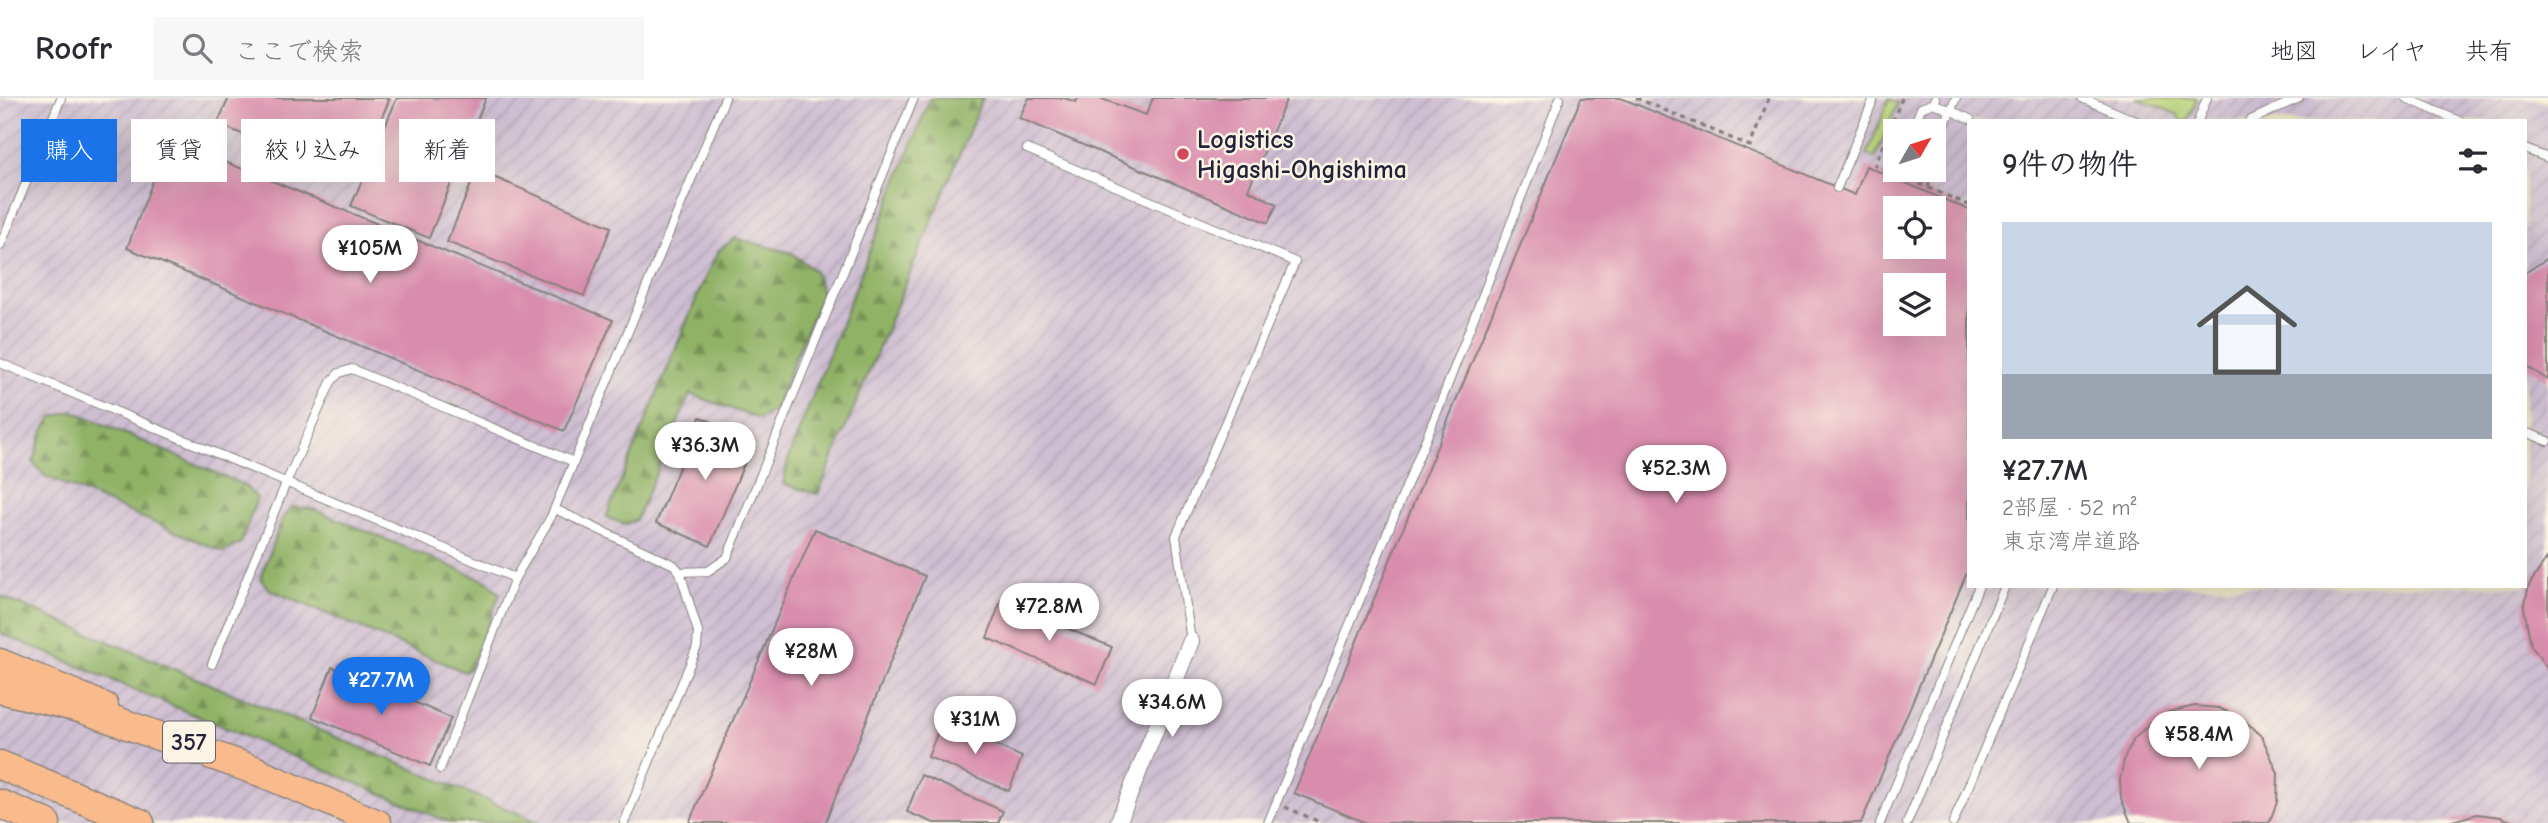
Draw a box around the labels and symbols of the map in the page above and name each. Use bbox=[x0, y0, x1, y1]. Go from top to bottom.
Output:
north arrow bbox=[1883, 119, 1946, 182]
place label: Logistics Higashi-Ohgishima bbox=[1197, 125, 1407, 185]
marker: Logistics Higashi-Ohgishima bbox=[1175, 146, 1191, 162]
pin: ¥105M bbox=[321, 226, 419, 285]
pin: ¥36.3M bbox=[648, 422, 762, 482]
pin: ¥52.3M bbox=[1619, 446, 1733, 505]
pin: ¥72.8M bbox=[992, 584, 1106, 643]
pin: ¥28M bbox=[770, 628, 852, 688]
pin: ¥27.7M bbox=[324, 658, 438, 717]
pin: ¥34.6M bbox=[1115, 680, 1229, 739]
pin: ¥31M bbox=[934, 696, 1016, 756]
pin: ¥58.4M bbox=[2142, 712, 2256, 771]
road number: 357 bbox=[163, 722, 215, 762]

